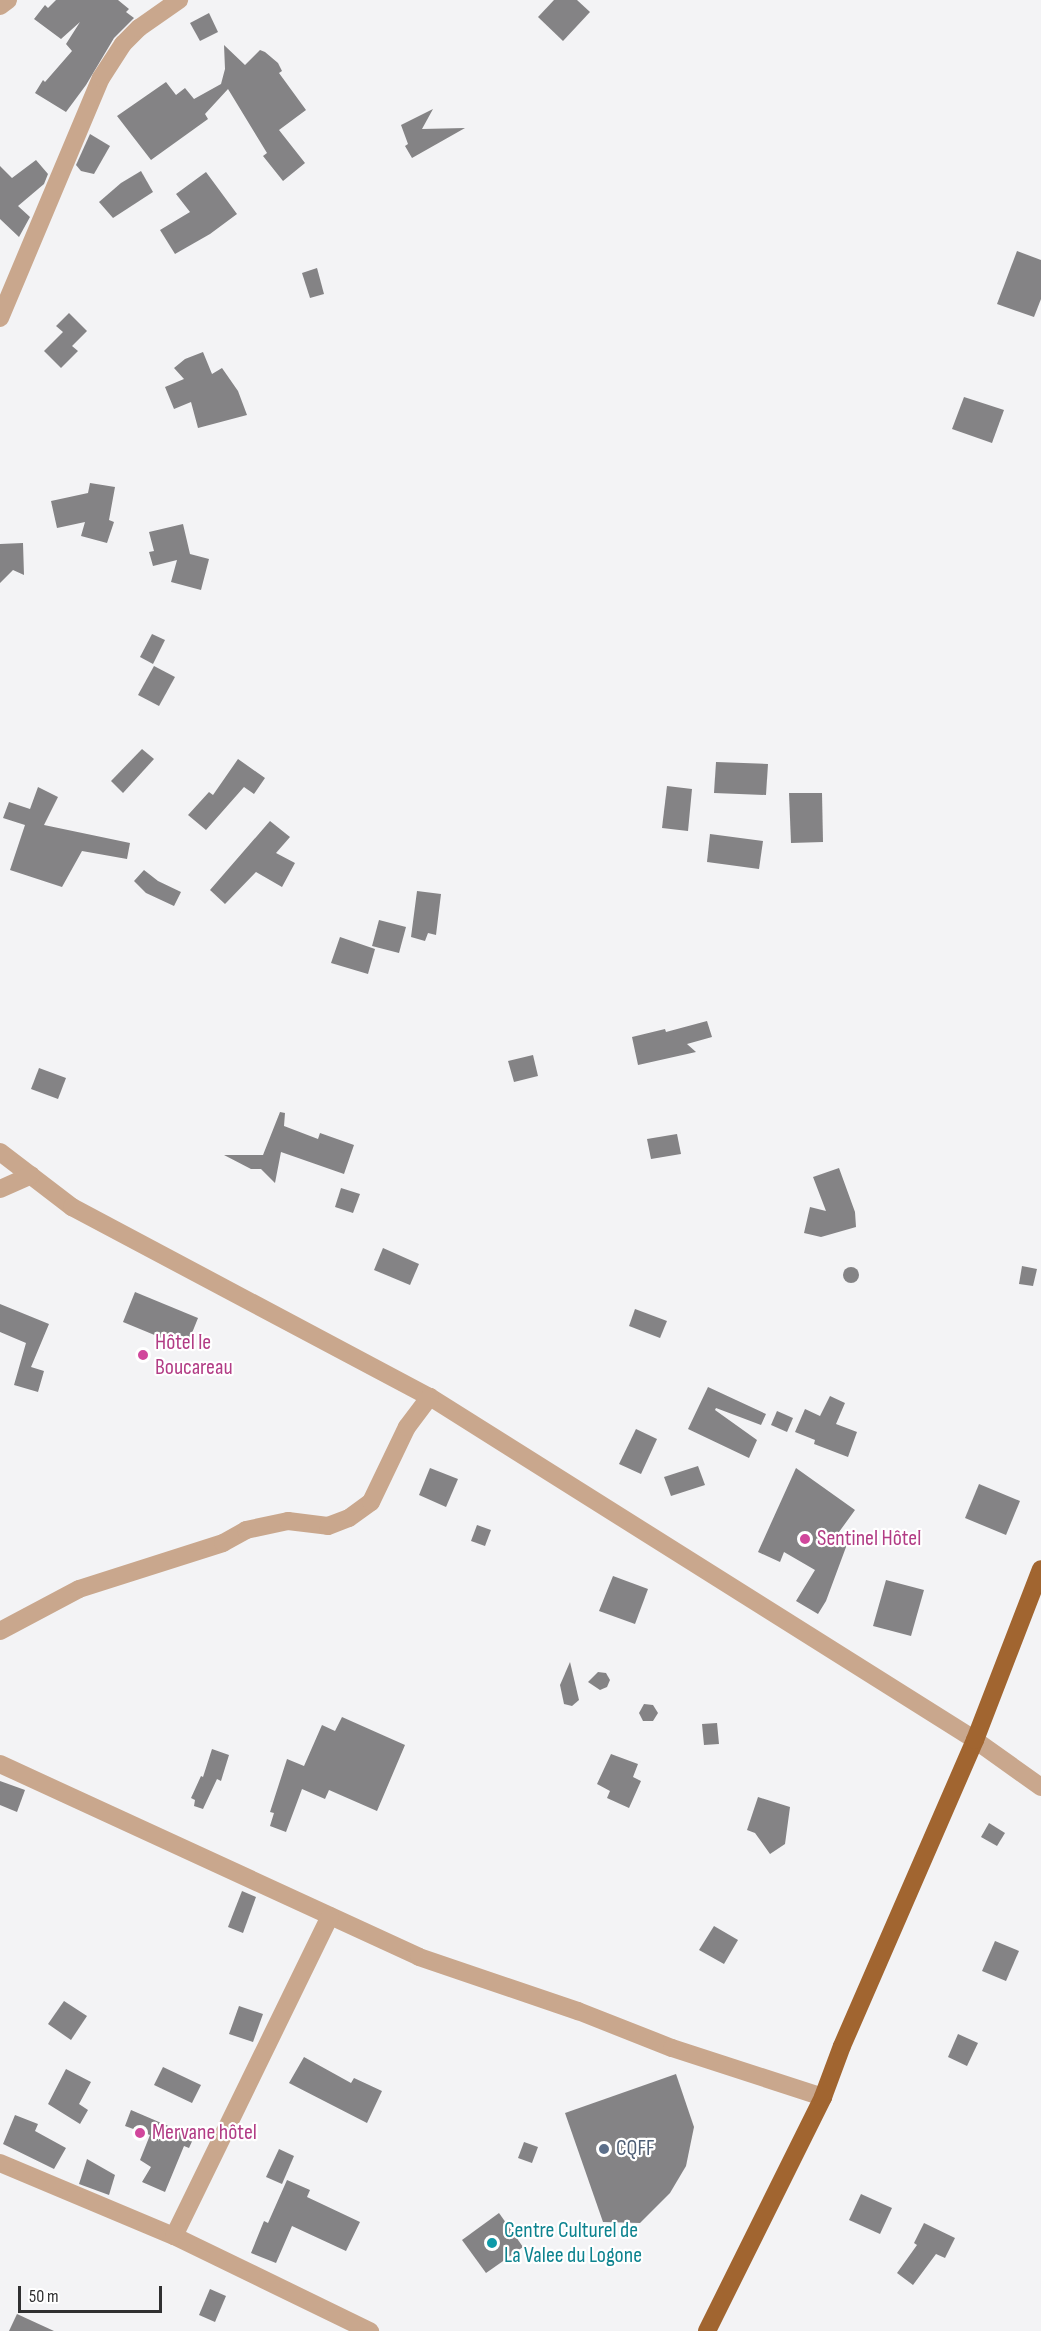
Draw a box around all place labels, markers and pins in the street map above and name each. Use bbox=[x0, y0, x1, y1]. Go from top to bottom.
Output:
place label: Hôtel le Boucareau bbox=[155, 1329, 233, 1380]
marker: Hôtel le Boucareau bbox=[136, 1348, 150, 1362]
place label: Sentinel Hôtel bbox=[817, 1526, 921, 1552]
marker: Sentinel Hôtel bbox=[798, 1532, 812, 1546]
place label: Mervane hôtel bbox=[152, 2120, 257, 2146]
marker: Mervane hôtel bbox=[133, 2126, 147, 2140]
place label: CQFF bbox=[616, 2136, 655, 2162]
marker: CQFF bbox=[597, 2142, 611, 2156]
place label: Centre Culturel de La Valee du Logone bbox=[504, 2217, 642, 2268]
marker: Centre Culturel de La Valee du Logone bbox=[485, 2236, 499, 2250]

